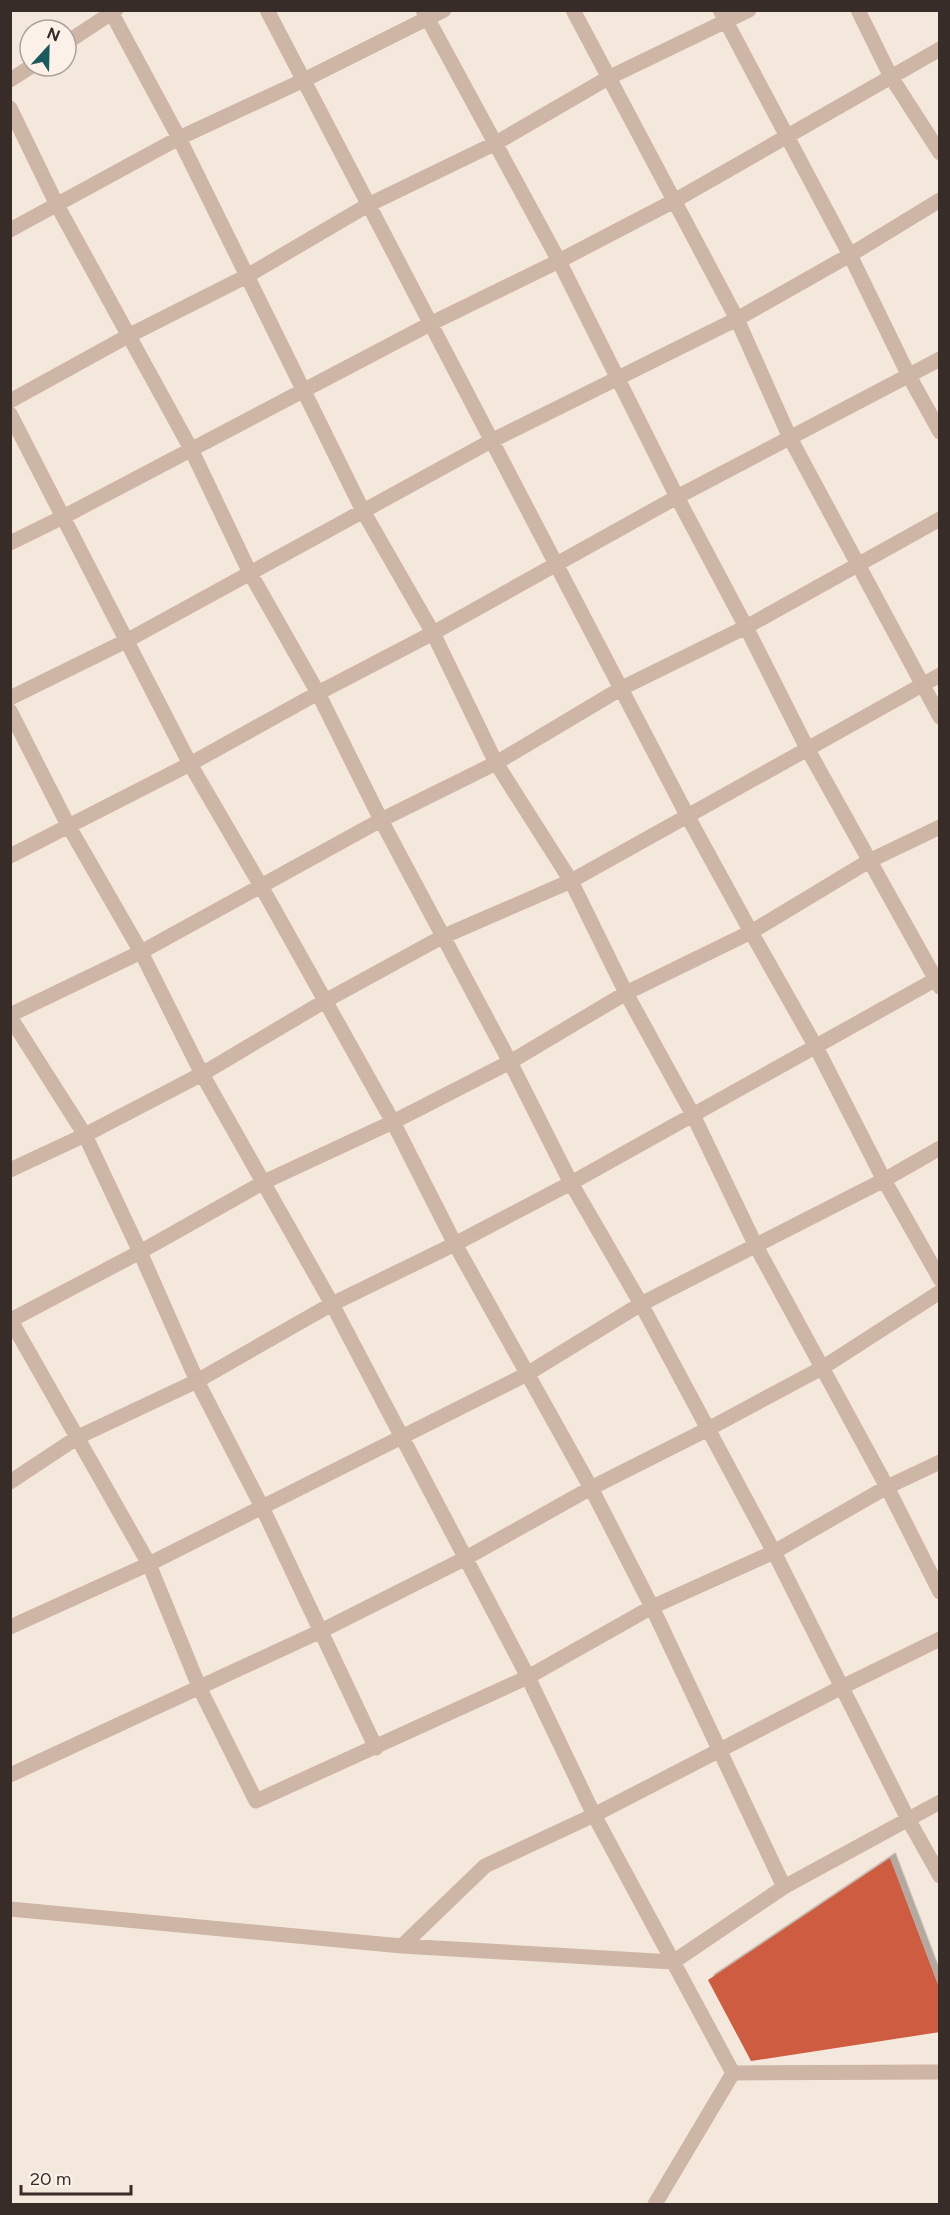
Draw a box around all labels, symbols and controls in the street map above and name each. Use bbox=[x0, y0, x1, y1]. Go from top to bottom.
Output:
north arrow bbox=[18, 18, 78, 78]
text: N bbox=[44, 23, 63, 46]
scale bar bbox=[21, 2158, 130, 2196]
text: 20 m bbox=[30, 2168, 71, 2190]

